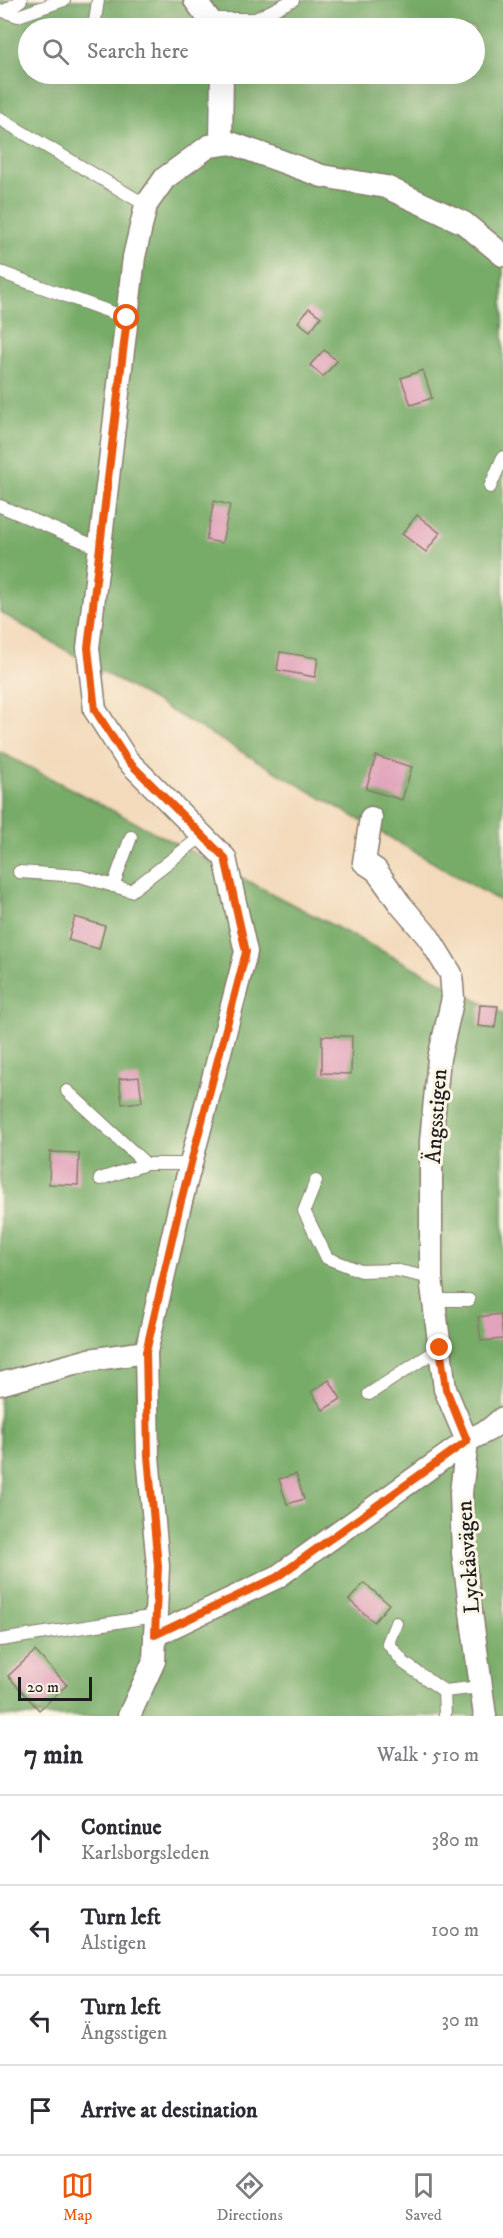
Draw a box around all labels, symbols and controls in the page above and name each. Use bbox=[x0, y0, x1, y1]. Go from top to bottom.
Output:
search box bbox=[18, 18, 485, 84]
icon: search bbox=[39, 35, 72, 68]
text: Search here bbox=[87, 38, 189, 65]
route start bbox=[113, 304, 139, 330]
street label: Ängsstigen bbox=[420, 1067, 453, 1164]
route end bbox=[426, 1334, 452, 1360]
street label: Lyckåsvägen bbox=[451, 1499, 486, 1614]
scale bar bbox=[18, 1674, 92, 1702]
text: 20 m bbox=[27, 1677, 59, 1697]
text: 7 min bbox=[24, 1739, 83, 1772]
text: Walk · 510 m bbox=[377, 1743, 479, 1768]
text: Continue bbox=[81, 1814, 162, 1841]
icon: ahead bbox=[24, 1824, 57, 1857]
text: 380 m bbox=[431, 1828, 479, 1853]
text: Karlsborgsleden bbox=[81, 1841, 209, 1866]
text: Turn left bbox=[81, 1904, 161, 1931]
icon: left bbox=[24, 1914, 57, 1947]
text: 100 m bbox=[431, 1918, 479, 1943]
text: Alstigen bbox=[81, 1931, 146, 1956]
text: Turn left bbox=[81, 1994, 161, 2021]
icon: left bbox=[24, 2004, 57, 2037]
text: 30 m bbox=[441, 2008, 479, 2033]
text: Ängsstigen bbox=[81, 2021, 167, 2046]
icon: arrive bbox=[24, 2094, 57, 2127]
text: Arrive at destination bbox=[81, 2097, 258, 2124]
tab: Map bbox=[61, 2169, 94, 2225]
tab: Directions bbox=[216, 2169, 283, 2225]
tab: Saved bbox=[405, 2169, 442, 2225]

